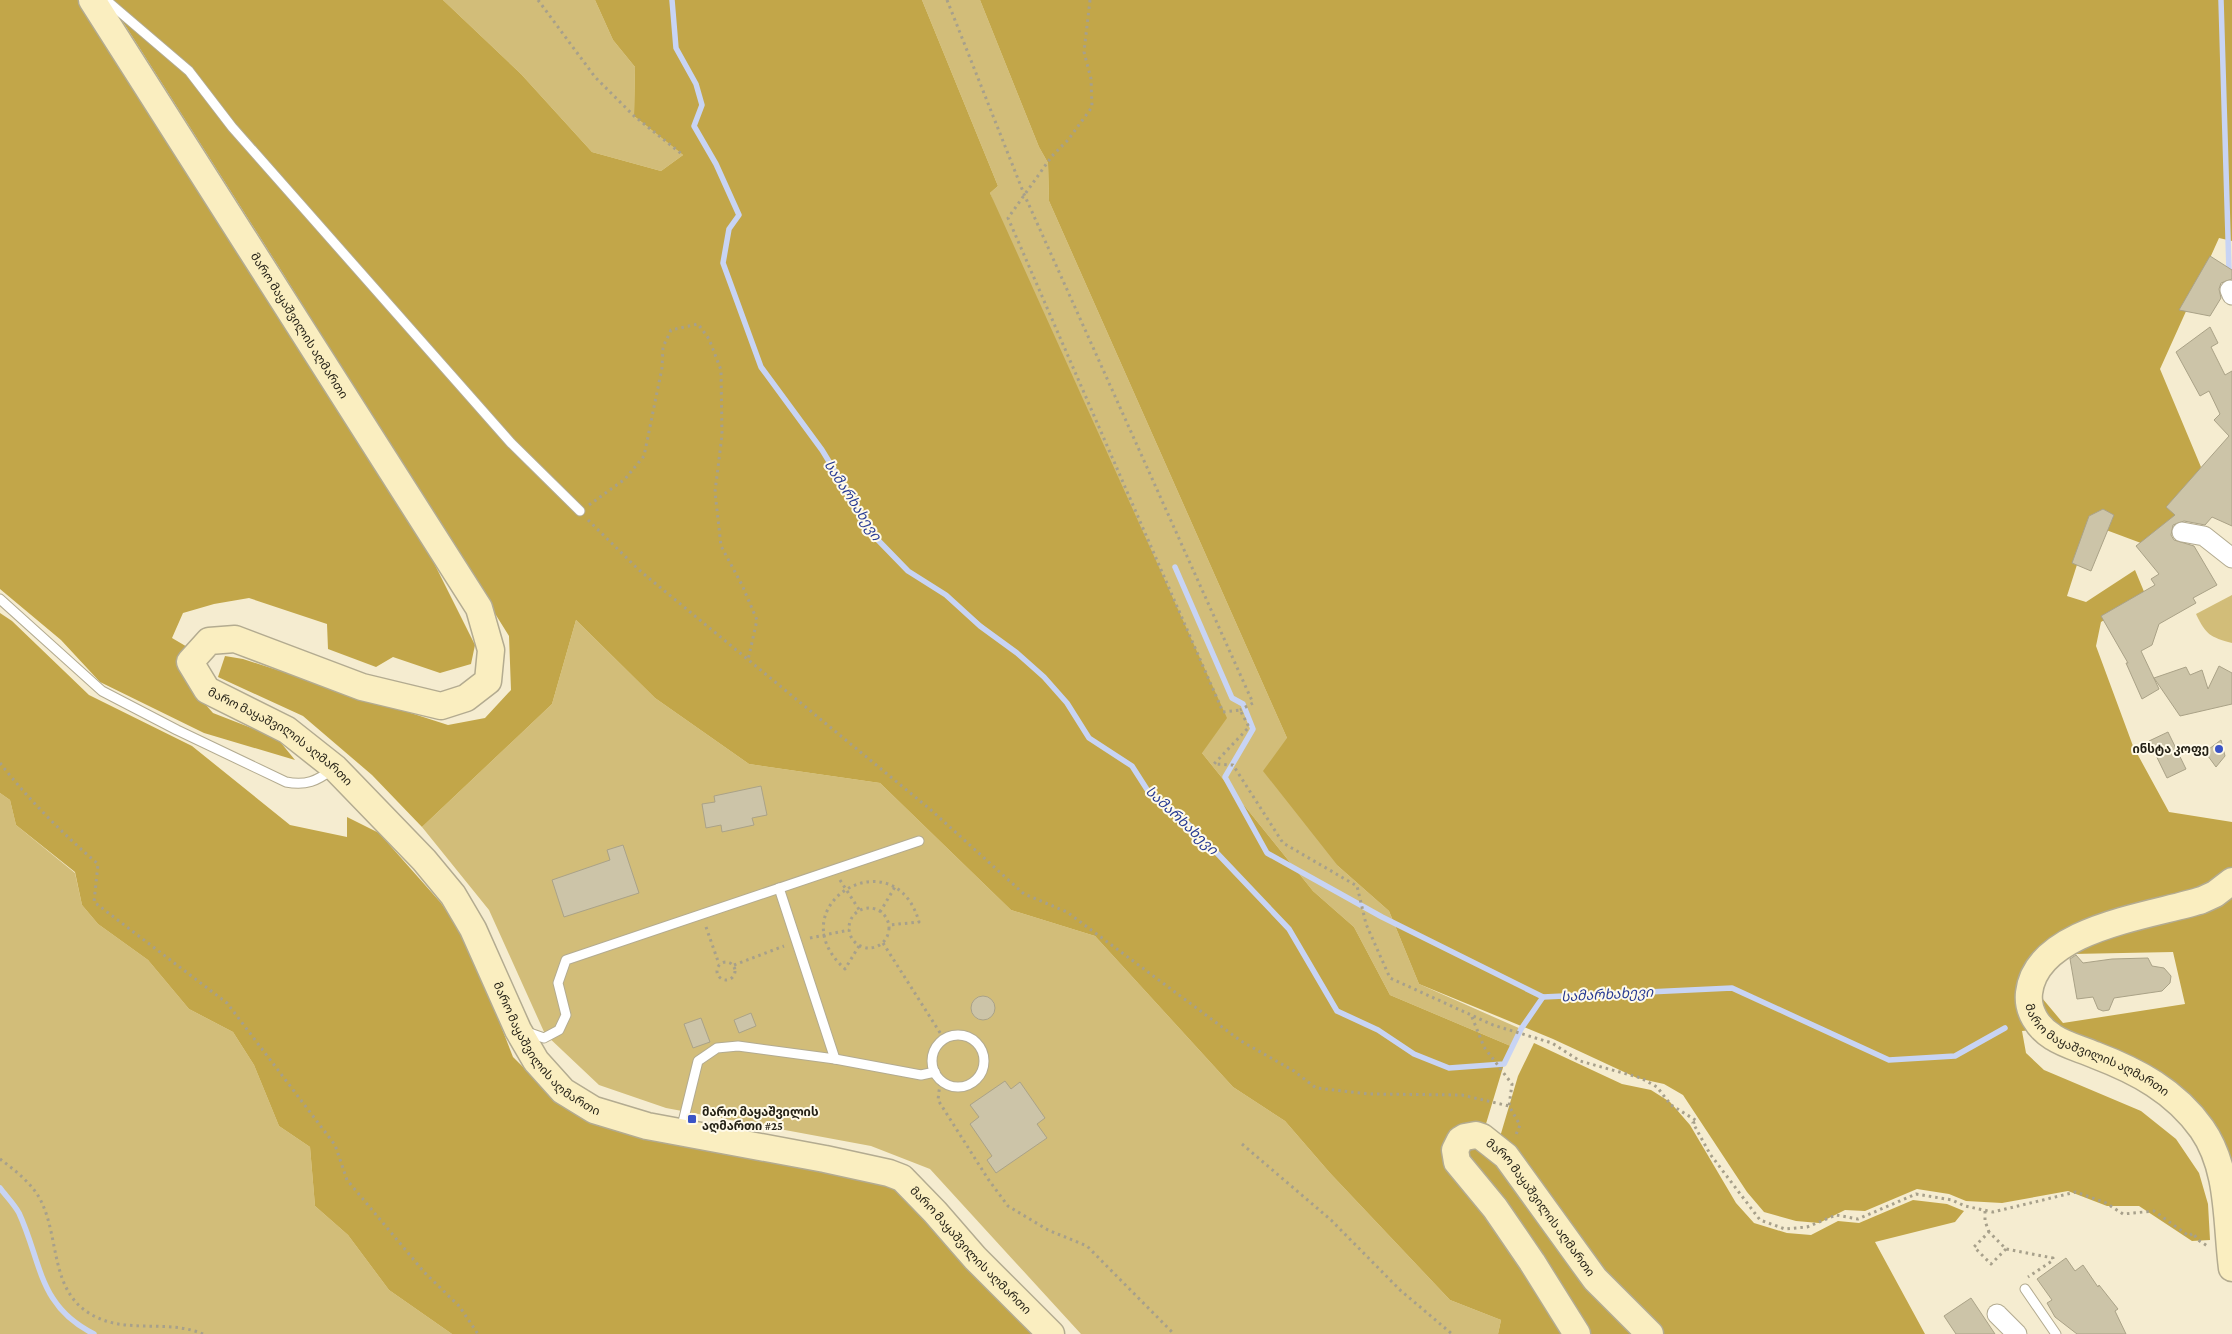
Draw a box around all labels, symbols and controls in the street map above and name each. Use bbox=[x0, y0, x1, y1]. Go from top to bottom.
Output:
street label: მარო მაყაშვილის აღმართი bbox=[248, 250, 351, 401]
water label: სამარხახევი bbox=[820, 457, 885, 544]
street label: მარო მაყაშვილის აღმართი bbox=[206, 685, 355, 789]
place label: ინსტა კოფე bbox=[2133, 742, 2209, 756]
marker: ინსტა კოფე bbox=[2213, 743, 2225, 755]
water label: სამარხახევი bbox=[1142, 783, 1222, 859]
street label: მარო მაყაშვილის აღმართი bbox=[490, 980, 602, 1118]
water label: სამარხახევი bbox=[1560, 984, 1655, 1005]
street label: მარო მაყაშვილის აღმართი bbox=[2022, 1002, 2172, 1099]
place label: მარო მაყაშვილის აღმართი #25 bbox=[702, 1105, 819, 1133]
marker: მარო მაყაშვილის აღმართი #25 bbox=[686, 1113, 698, 1125]
street label: მარო მაყაშვილის აღმართი bbox=[1483, 1136, 1598, 1279]
street label: მარო მაყაშვილის აღმართი bbox=[907, 1183, 1034, 1317]

